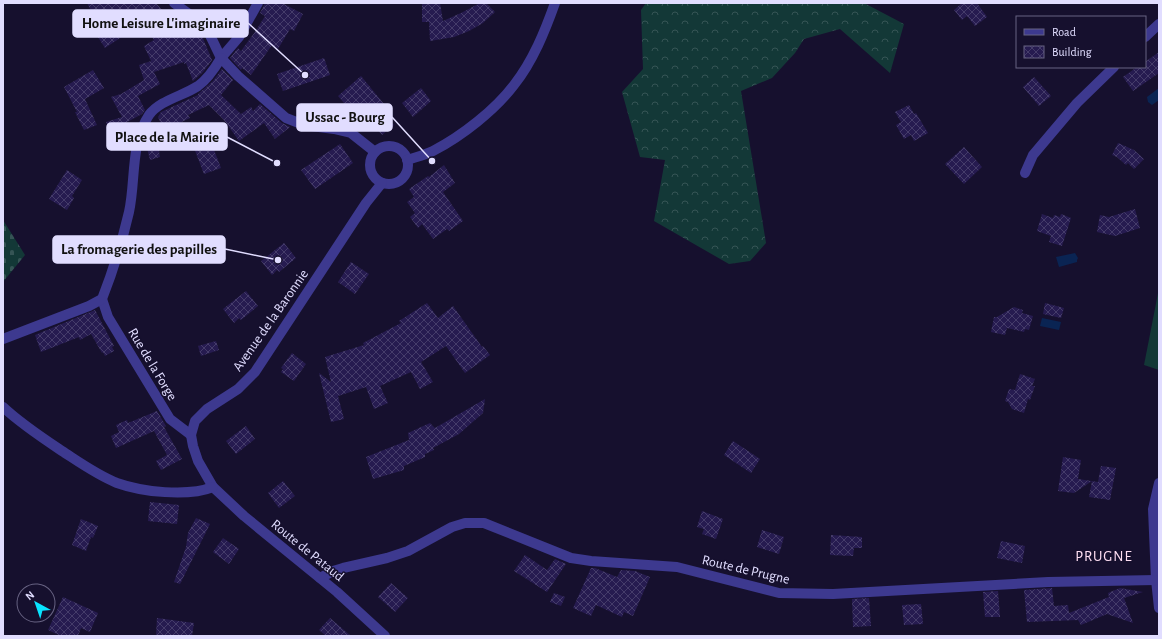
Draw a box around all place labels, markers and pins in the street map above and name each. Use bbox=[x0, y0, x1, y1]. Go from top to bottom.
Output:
callout: Home Leisure L'imaginaire bbox=[73, 10, 248, 37]
callout: Ussac - Bourg bbox=[297, 104, 392, 131]
callout: Place de la Mairie bbox=[107, 123, 227, 150]
callout: La fromagerie des papilles bbox=[53, 236, 225, 263]

